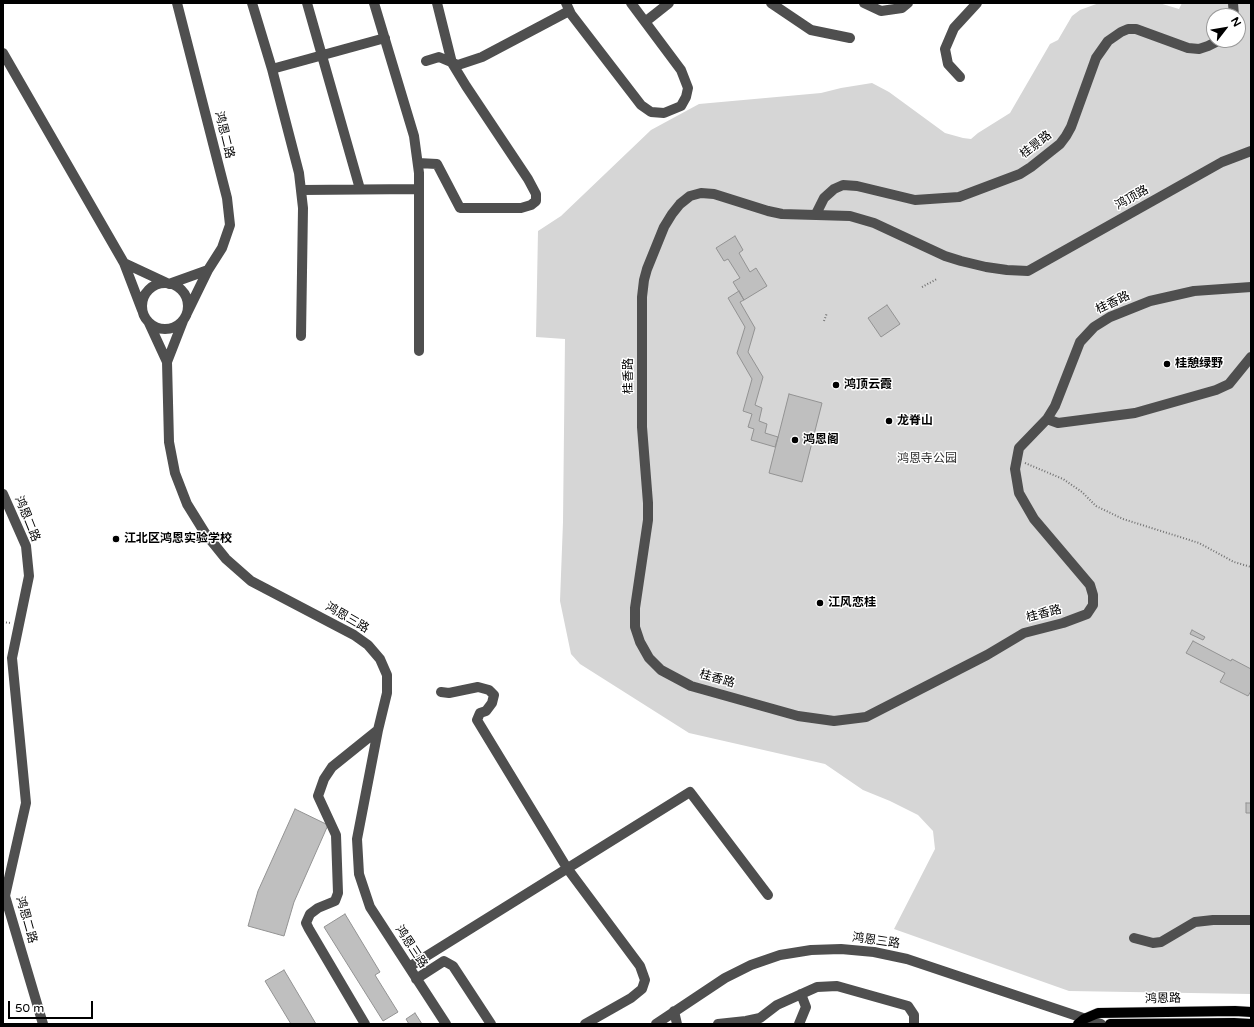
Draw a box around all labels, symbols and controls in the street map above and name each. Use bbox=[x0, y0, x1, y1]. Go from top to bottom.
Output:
north arrow bbox=[1206, 8, 1246, 48]
text: N bbox=[1228, 15, 1244, 29]
street label: 鸿恩二路 bbox=[211, 110, 237, 160]
street label: 桂景路 bbox=[1017, 128, 1055, 162]
street label: 鸿顶路 bbox=[1113, 183, 1151, 213]
street label: 桂香路 bbox=[1094, 289, 1132, 317]
place label: 桂憩绿野 bbox=[1175, 357, 1223, 371]
street label: 桂香路 bbox=[622, 358, 636, 394]
marker: 桂憩绿野 bbox=[1162, 359, 1172, 369]
place label: 鸿顶云霞 bbox=[844, 378, 892, 392]
marker: 鸿顶云霞 bbox=[831, 380, 841, 390]
place label: 龙脊山 bbox=[897, 414, 933, 428]
marker: 龙脊山 bbox=[884, 416, 894, 426]
place label: 鸿恩阁 bbox=[803, 433, 839, 447]
marker: 鸿恩阁 bbox=[790, 435, 800, 445]
park label: 鸿恩寺公园 bbox=[897, 452, 957, 466]
street label: 鸿恩二路 bbox=[11, 494, 43, 544]
place label: 江北区鸿恩实验学校 bbox=[124, 532, 232, 546]
marker: 江北区鸿恩实验学校 bbox=[111, 534, 121, 544]
place label: 江风恋桂 bbox=[828, 596, 876, 610]
marker: 江风恋桂 bbox=[815, 598, 825, 608]
street label: 鸿恩三路 bbox=[323, 600, 371, 636]
street label: 桂香路 bbox=[1025, 603, 1063, 625]
street label: 桂香路 bbox=[698, 667, 736, 691]
street label: 鸿恩二路 bbox=[12, 895, 40, 945]
street label: 鸿恩三路 bbox=[392, 923, 430, 971]
street label: 鸿恩三路 bbox=[851, 931, 901, 951]
street label: 鸿恩路 bbox=[1145, 991, 1181, 1007]
scale bar bbox=[10, 993, 95, 1019]
text: 50 m bbox=[15, 1001, 44, 1015]

